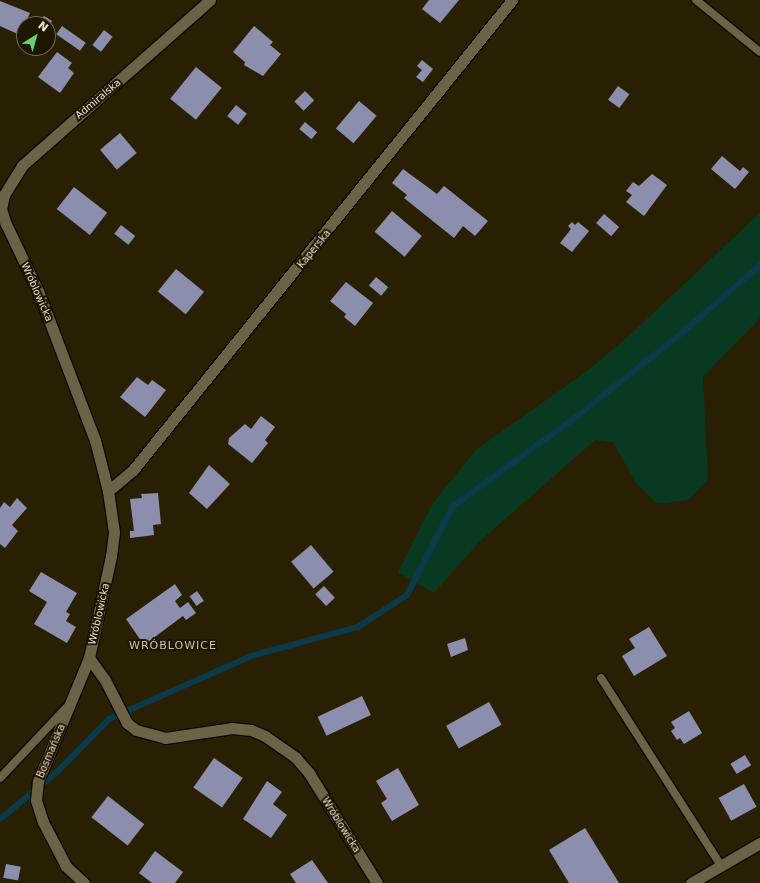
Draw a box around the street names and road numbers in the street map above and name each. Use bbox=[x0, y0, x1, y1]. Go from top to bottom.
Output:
street label: Admiralska bbox=[73, 77, 123, 121]
street label: Kaperska bbox=[295, 227, 333, 271]
street label: Wróblowicka bbox=[19, 261, 55, 323]
street label: Wróblowicka bbox=[86, 582, 112, 646]
street label: Bosmańska bbox=[34, 722, 68, 780]
street label: Wróblowicka bbox=[319, 795, 363, 855]

